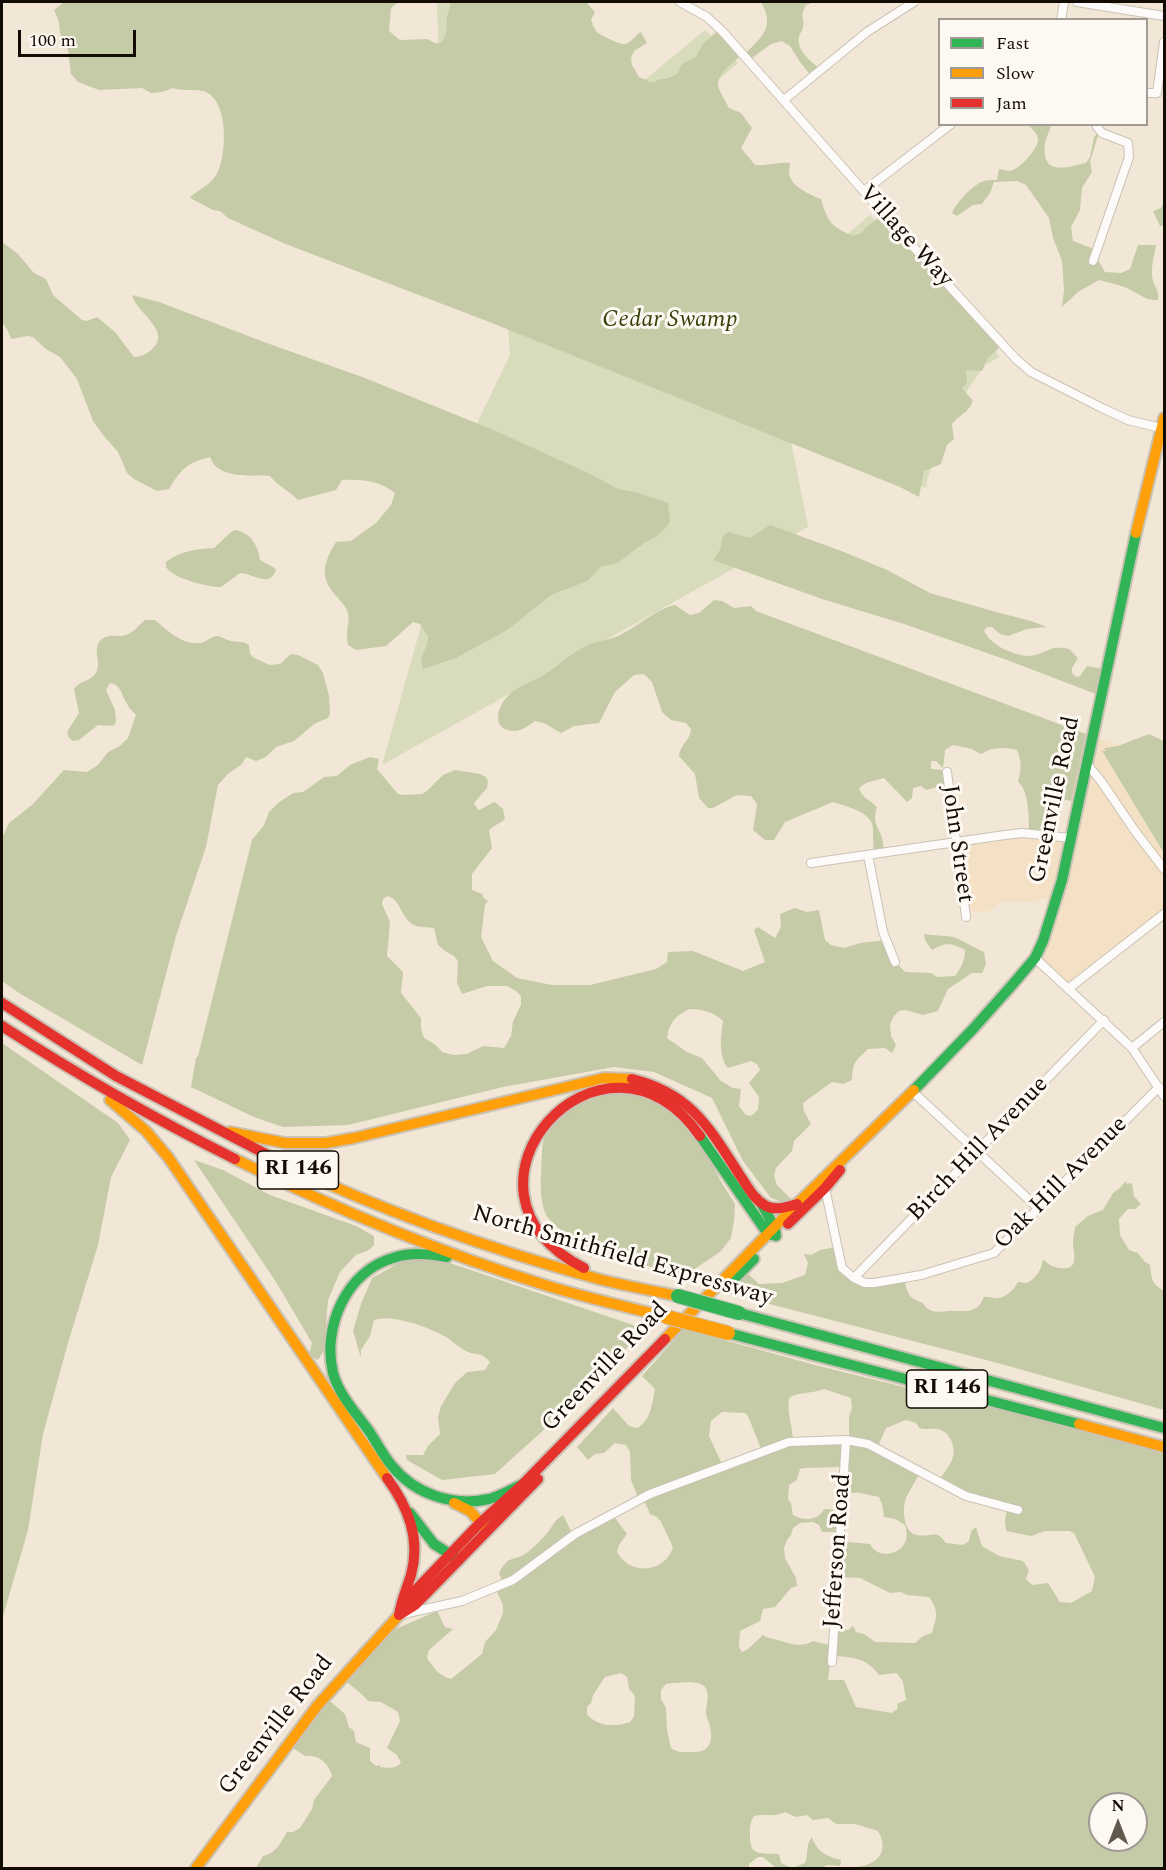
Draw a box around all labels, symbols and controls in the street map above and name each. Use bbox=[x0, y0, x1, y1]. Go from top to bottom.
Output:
scale bar bbox=[21, 18, 140, 56]
legend bbox=[938, 18, 1148, 126]
text: 100 m bbox=[29, 27, 76, 54]
text: Fast bbox=[996, 30, 1029, 57]
text: Slow bbox=[996, 60, 1034, 87]
text: Jam bbox=[996, 90, 1027, 117]
street label: Village Way bbox=[852, 180, 958, 294]
park label: Cedar Swamp bbox=[602, 307, 738, 335]
street label: Greenville Road bbox=[1024, 714, 1088, 886]
street label: John Street bbox=[933, 783, 979, 905]
street label: Birch Hill Avenue bbox=[902, 1071, 1056, 1229]
street label: Oak Hill Avenue bbox=[989, 1111, 1135, 1257]
road number: RI 146 bbox=[258, 1151, 338, 1189]
street label: North Smithfield Expressway bbox=[469, 1200, 775, 1314]
street label: Greenville Road bbox=[537, 1297, 675, 1439]
road number: RI 146 bbox=[906, 1370, 988, 1408]
street label: Jefferson Road bbox=[819, 1472, 859, 1630]
street label: Greenville Road bbox=[213, 1650, 341, 1802]
north arrow bbox=[1088, 1792, 1148, 1852]
text: N bbox=[1111, 1794, 1125, 1818]

